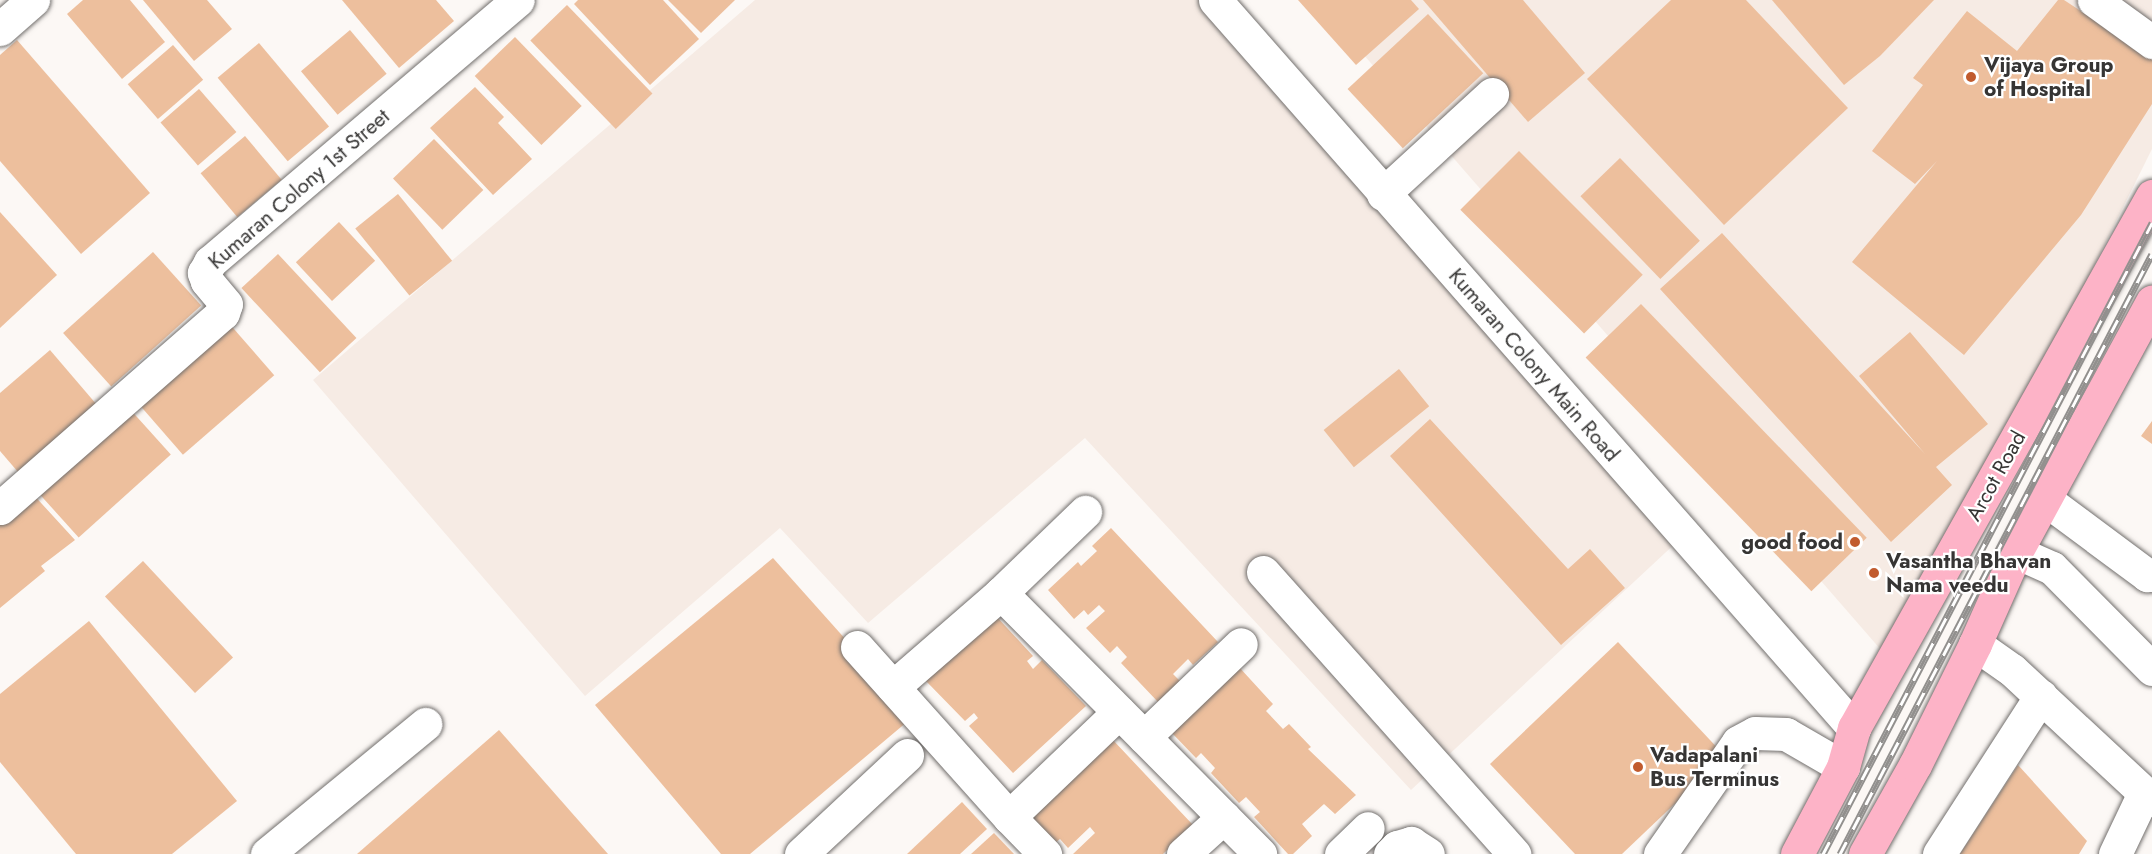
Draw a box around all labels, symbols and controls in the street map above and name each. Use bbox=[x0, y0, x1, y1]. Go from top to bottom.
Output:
place label: Vijaya Group of Hospital bbox=[1984, 52, 2114, 102]
marker: Vijaya Group of Hospital bbox=[1962, 68, 1980, 86]
street label: Kumaran Colony 1st Street bbox=[203, 104, 395, 274]
street label: Kumaran Colony Main Road bbox=[1443, 263, 1625, 467]
street label: Arcot Road bbox=[1961, 427, 2031, 525]
place label: good food bbox=[1741, 529, 1843, 555]
marker: good food bbox=[1848, 535, 1862, 549]
place label: Vasantha Bhavan Nama veedu bbox=[1886, 548, 2051, 598]
marker: Vasantha Bhavan Nama veedu bbox=[1867, 566, 1881, 580]
place label: Vadapalani Bus Terminus bbox=[1650, 742, 1779, 792]
marker: Vadapalani Bus Terminus bbox=[1631, 760, 1645, 774]

